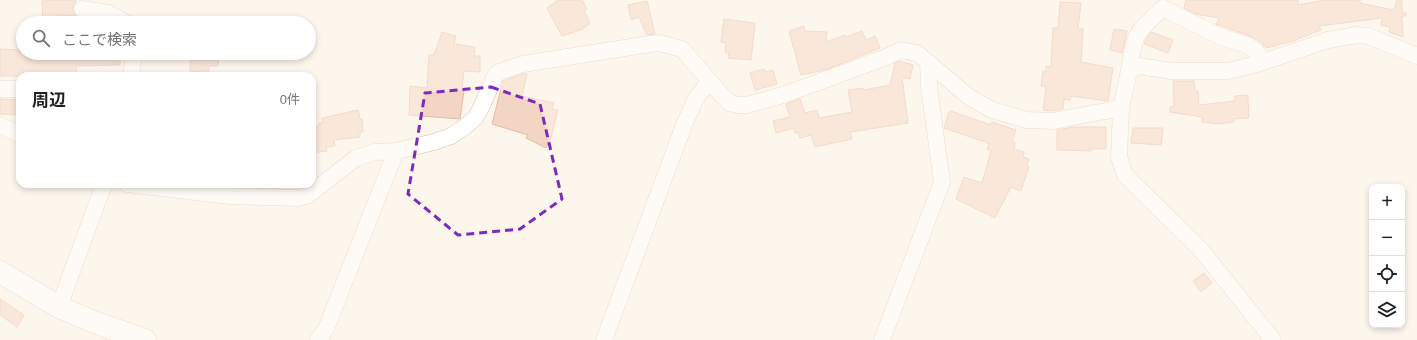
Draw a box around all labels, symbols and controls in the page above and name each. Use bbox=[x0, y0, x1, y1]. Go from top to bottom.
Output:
search box bbox=[16, 16, 316, 60]
icon: search bbox=[30, 27, 52, 49]
text: ここで検索 bbox=[62, 31, 137, 48]
text: 周辺 bbox=[32, 91, 66, 110]
text: 0件 bbox=[280, 92, 300, 107]
map controls bbox=[1369, 184, 1405, 328]
button: + bbox=[1369, 184, 1405, 220]
button: − bbox=[1369, 220, 1405, 256]
button: locate bbox=[1369, 256, 1405, 292]
button: layers bbox=[1369, 292, 1405, 328]

